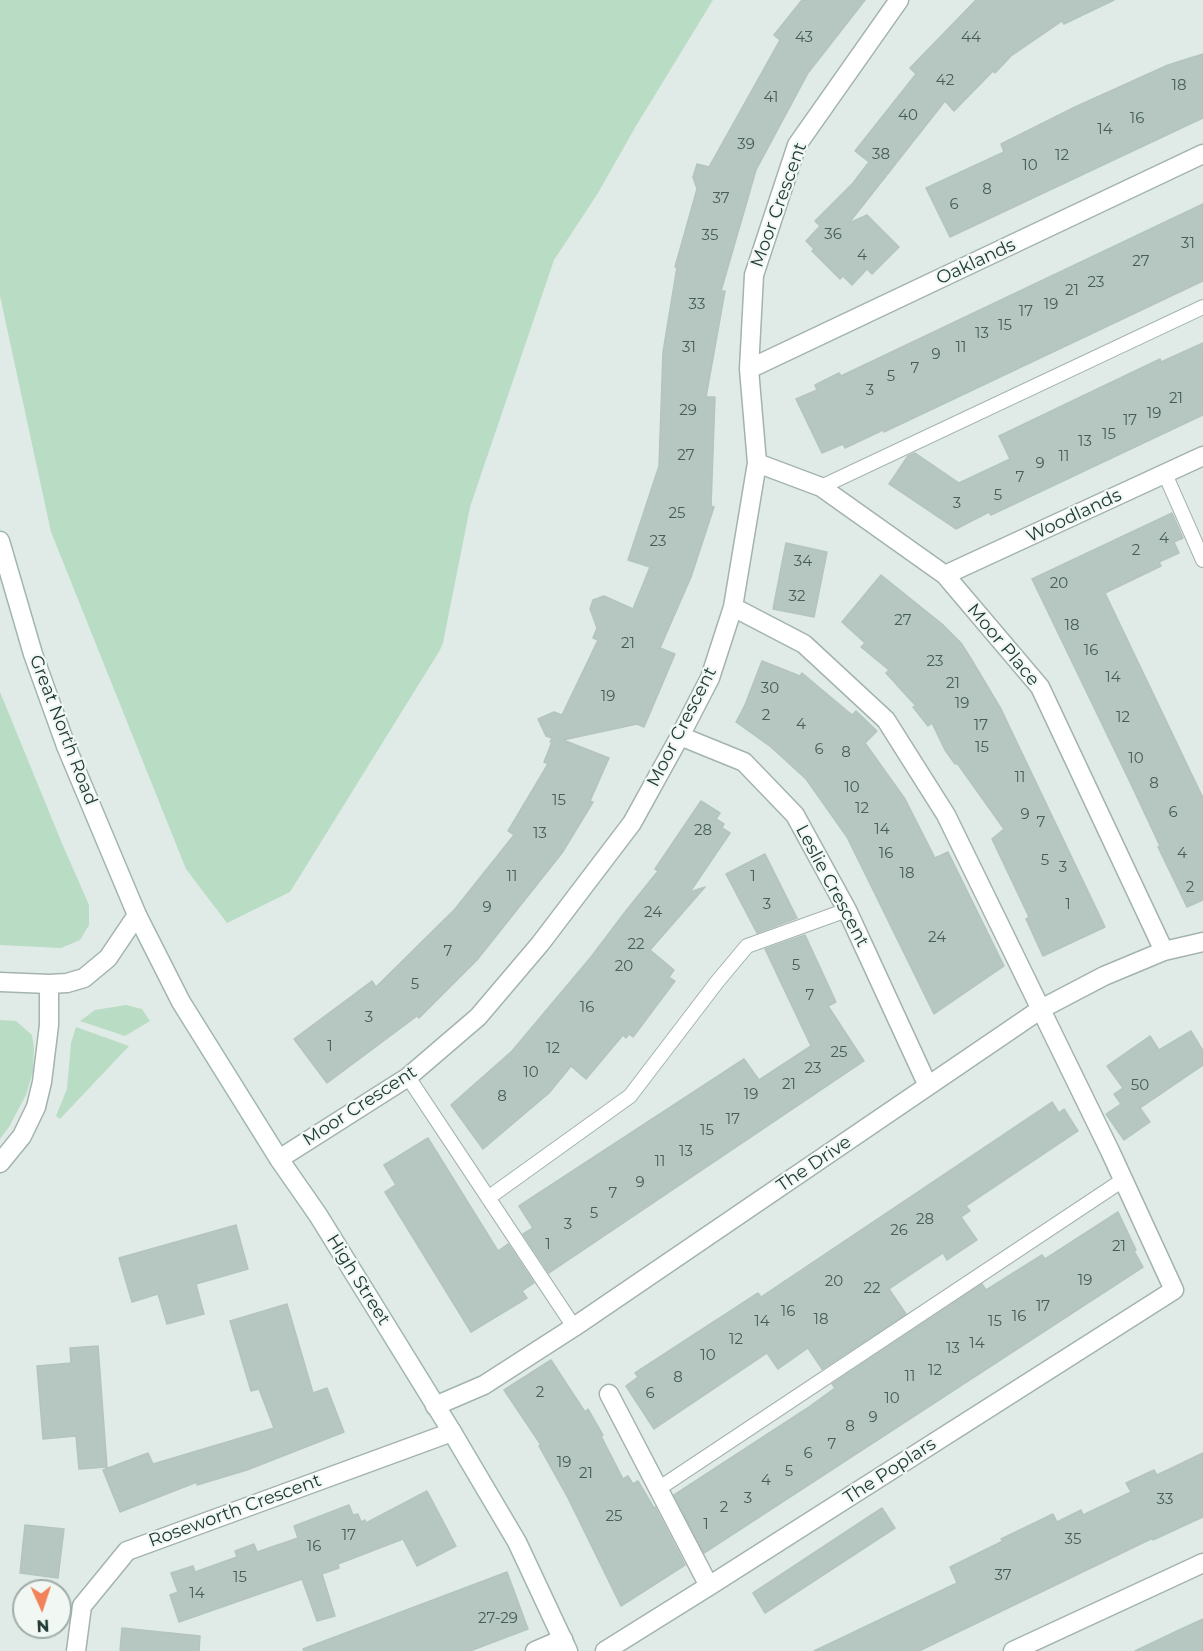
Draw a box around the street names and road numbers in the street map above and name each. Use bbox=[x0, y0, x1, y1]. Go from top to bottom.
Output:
street label: Moor Crescent bbox=[746, 140, 812, 270]
street label: Oaklands bbox=[933, 234, 1019, 290]
street label: Woodlands bbox=[1023, 485, 1125, 547]
street label: Moor Place bbox=[962, 599, 1044, 691]
street label: Great North Road bbox=[24, 652, 102, 808]
street label: Moor Crescent bbox=[643, 664, 721, 790]
street label: Leslie Crescent bbox=[791, 821, 873, 951]
street label: Moor Crescent bbox=[299, 1061, 421, 1151]
street label: The Drive bbox=[773, 1131, 855, 1197]
street label: High Street bbox=[322, 1231, 394, 1329]
street label: The Poplars bbox=[840, 1433, 940, 1509]
street label: Roseworth Crescent bbox=[146, 1470, 324, 1552]

